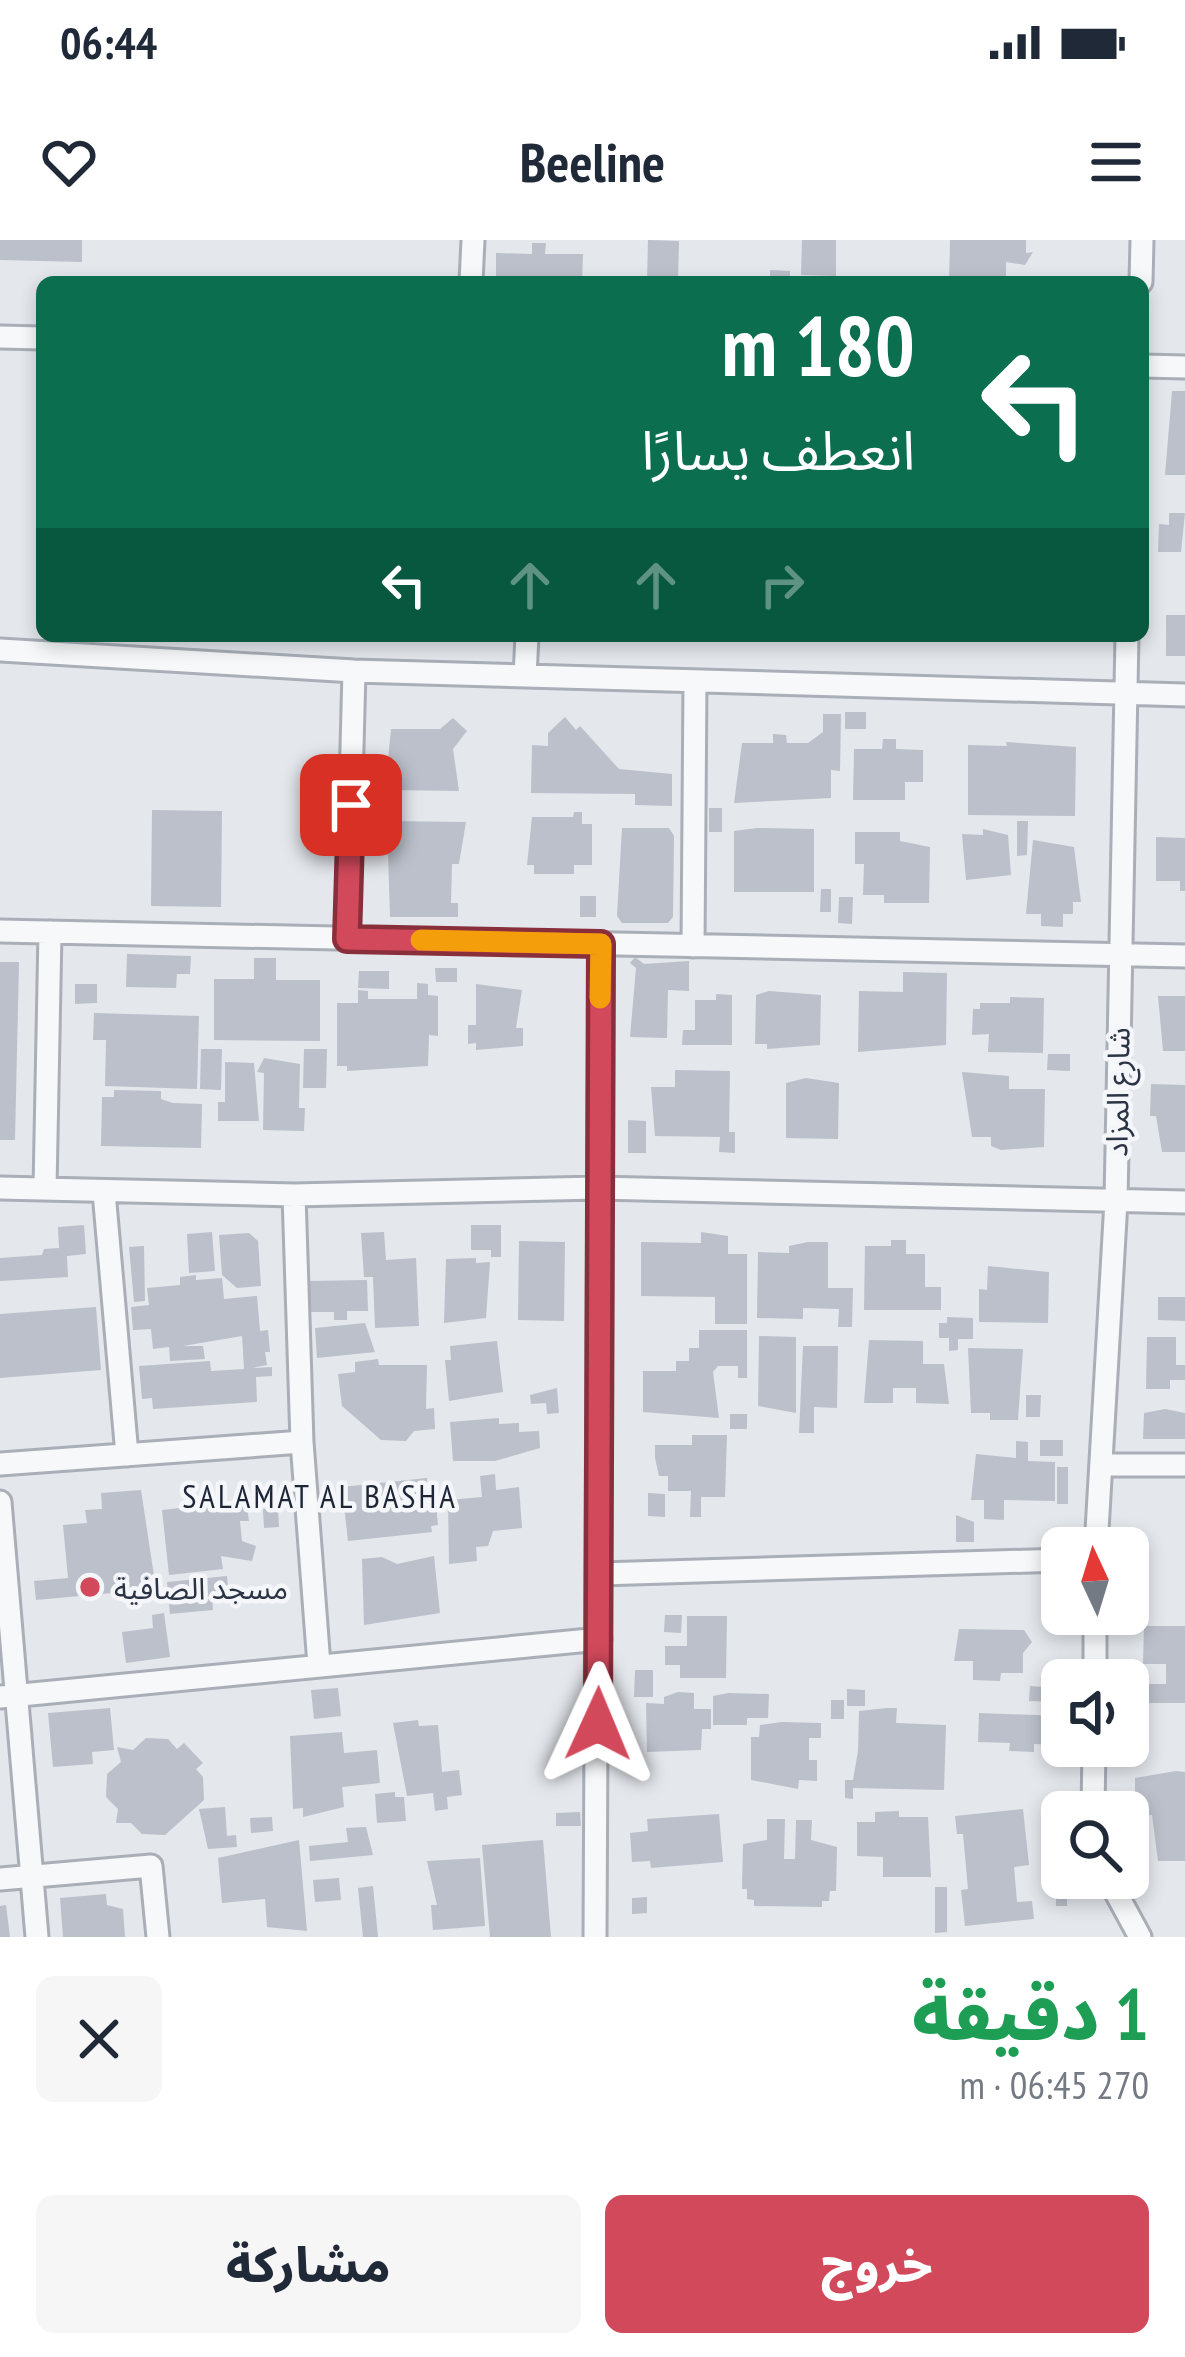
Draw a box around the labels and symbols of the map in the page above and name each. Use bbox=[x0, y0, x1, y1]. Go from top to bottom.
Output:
pin bbox=[300, 754, 402, 856]
street label: شارع المزاد bbox=[1096, 1027, 1142, 1157]
district label: SALAMAT AL BASHA bbox=[182, 1474, 458, 1517]
north arrow bbox=[1041, 1527, 1149, 1635]
place label: مسجد الصافية bbox=[114, 1568, 288, 1607]
marker: مسجد الصافية bbox=[77, 1574, 103, 1600]
position arrow bbox=[535, 1661, 661, 1787]

